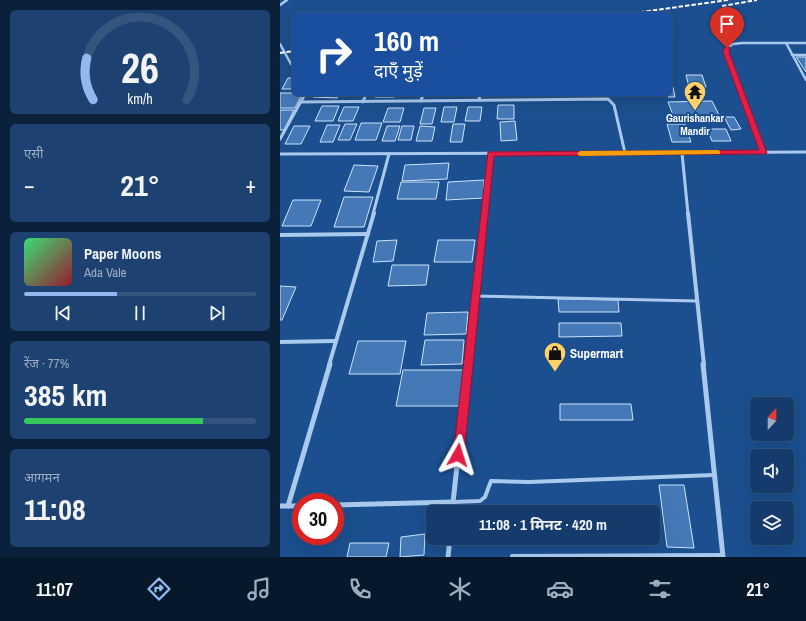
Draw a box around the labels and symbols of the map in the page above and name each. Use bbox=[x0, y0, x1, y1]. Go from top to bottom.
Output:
pin bbox=[710, 7.0, 744, 48]
temple icon: Gaurishankar Mandir bbox=[682, 79, 708, 112]
place label: Gaurishankar Mandir bbox=[666, 111, 725, 138]
shop icon: Supermart bbox=[542, 340, 568, 373]
place label: Supermart bbox=[570, 345, 624, 362]
north arrow bbox=[750, 397, 794, 441]
position arrow bbox=[437, 434, 479, 476]
speed limit sign: 30 bbox=[292, 493, 344, 545]

